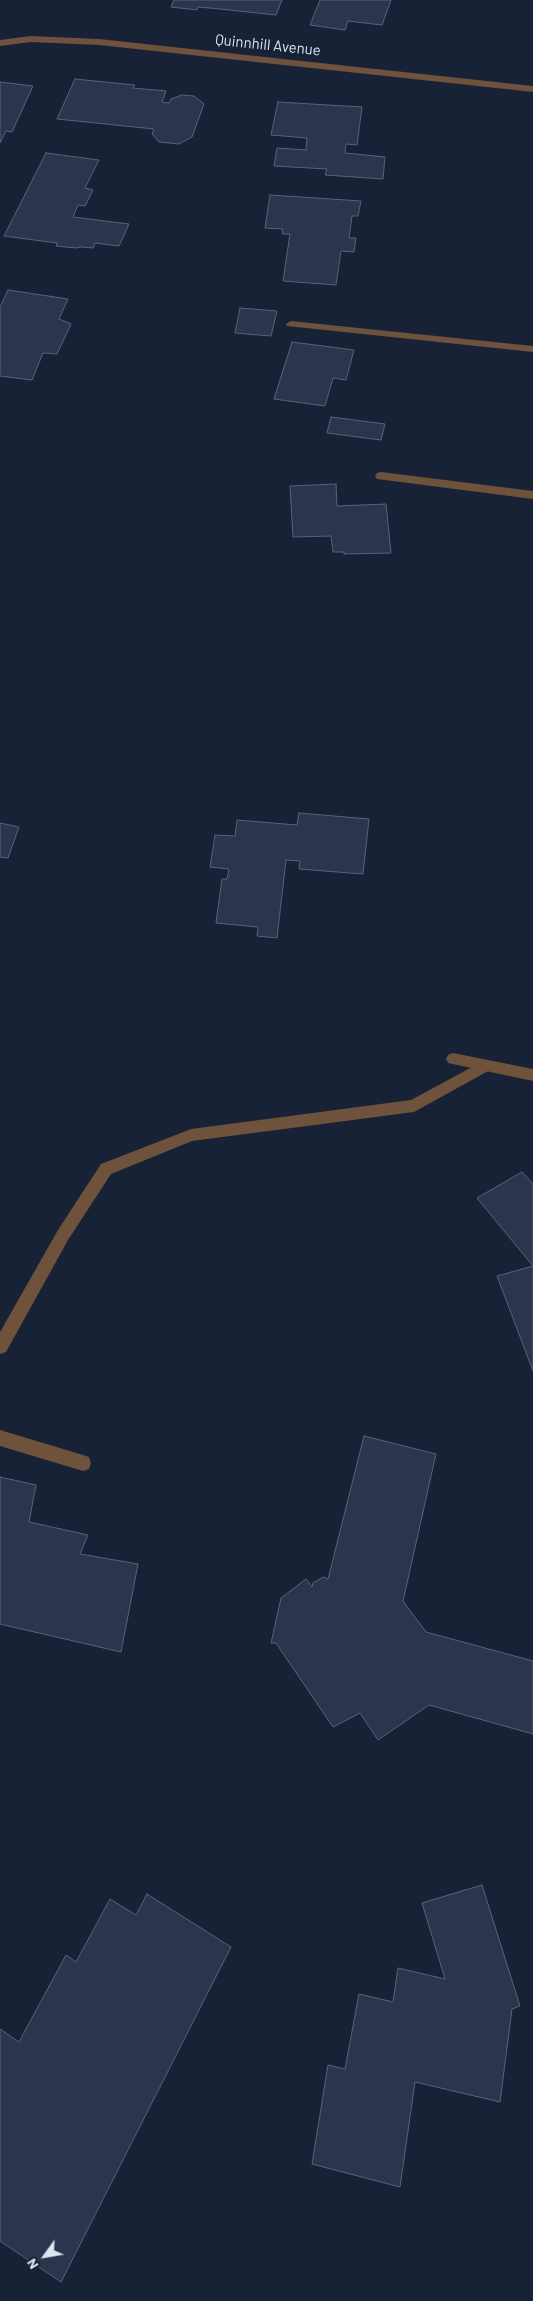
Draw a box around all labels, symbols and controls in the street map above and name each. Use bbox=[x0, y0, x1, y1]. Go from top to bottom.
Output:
street label: Quinnhill Avenue bbox=[214, 31, 322, 59]
north arrow bbox=[20, 2231, 70, 2281]
text: N bbox=[22, 2256, 42, 2273]

